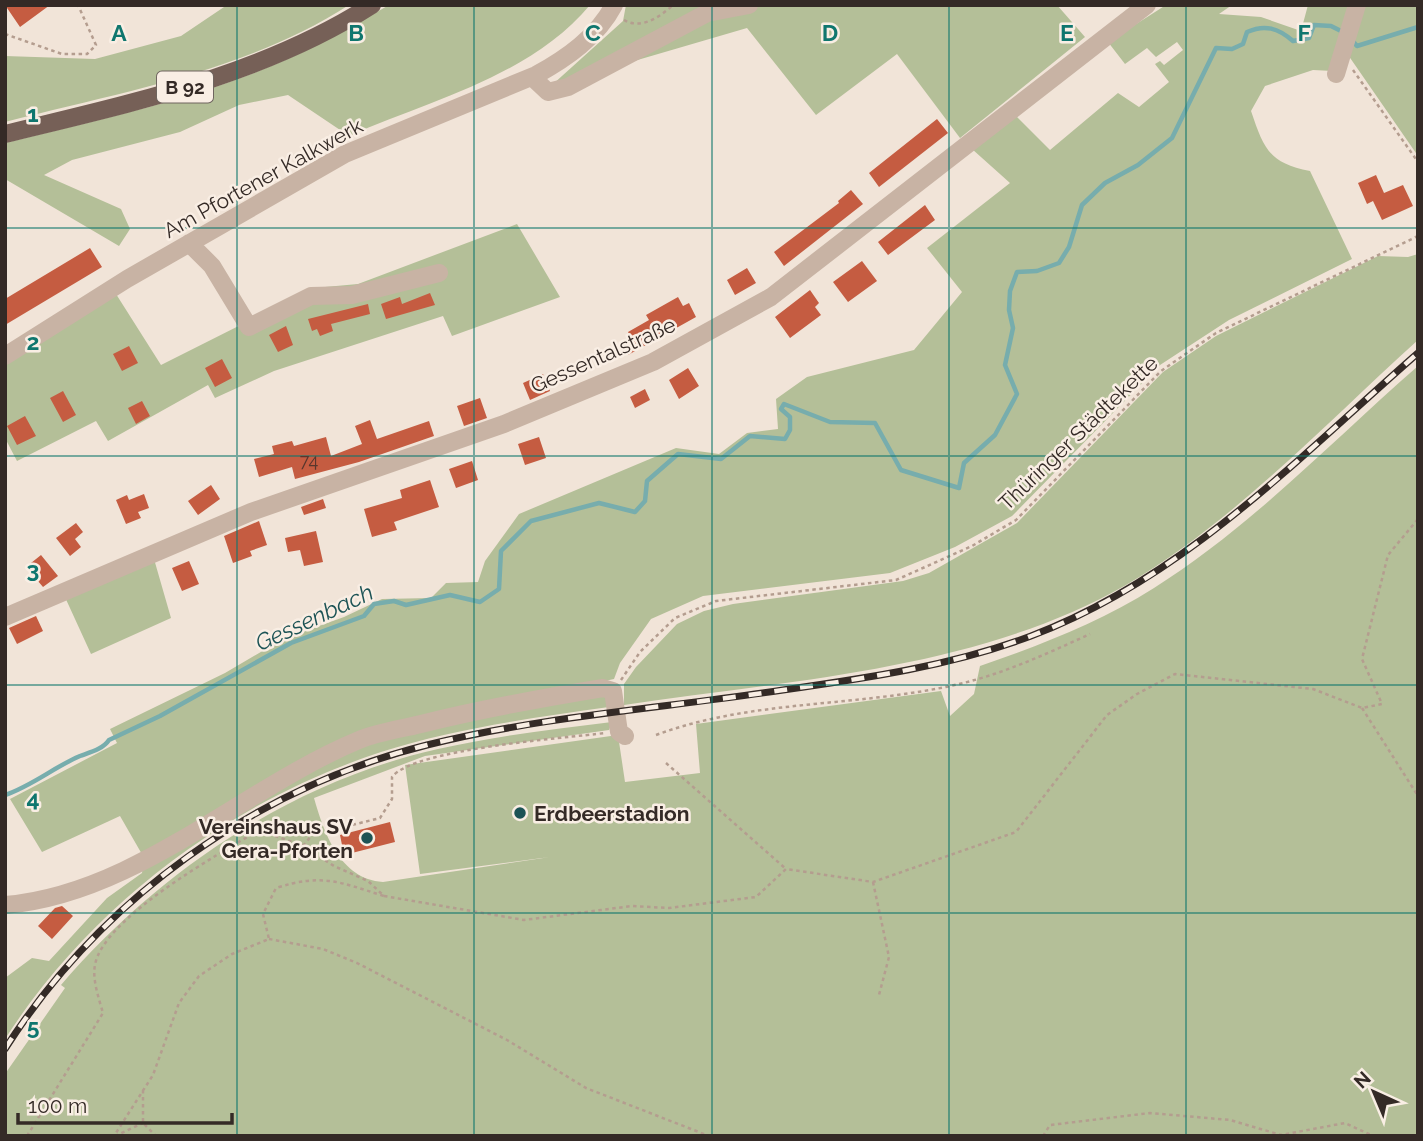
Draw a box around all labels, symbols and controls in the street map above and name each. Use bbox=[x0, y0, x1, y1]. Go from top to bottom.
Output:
text: A bbox=[111, 19, 127, 46]
text: B bbox=[348, 19, 364, 46]
text: C bbox=[585, 19, 601, 46]
text: D bbox=[822, 19, 838, 46]
text: E bbox=[1060, 19, 1074, 46]
text: F bbox=[1297, 19, 1311, 46]
road number: B 92 bbox=[157, 72, 213, 102]
text: 1 bbox=[27, 100, 39, 127]
street label: Am Pfortener Kalkwerk bbox=[159, 113, 367, 243]
street label: Gessentalstraße bbox=[527, 312, 679, 398]
text: 2 bbox=[27, 328, 39, 355]
street label: Thüringer Städtekette bbox=[993, 351, 1163, 515]
house number: 74 bbox=[300, 450, 318, 471]
text: 3 bbox=[27, 556, 39, 583]
water label: Gessenbach bbox=[251, 578, 377, 656]
text: 4 bbox=[26, 785, 40, 812]
place label: Erdbeerstadion bbox=[534, 801, 689, 826]
marker: Erdbeerstadion bbox=[512, 805, 528, 821]
place label: Vereinshaus SV Gera-Pforten bbox=[199, 814, 354, 863]
marker: Vereinshaus SV Gera-Pforten bbox=[359, 830, 375, 846]
text: 5 bbox=[27, 1013, 40, 1040]
north arrow bbox=[1339, 1057, 1409, 1127]
text: N bbox=[1349, 1067, 1375, 1093]
scale bar bbox=[18, 1082, 231, 1126]
text: 100 m bbox=[28, 1093, 87, 1118]

